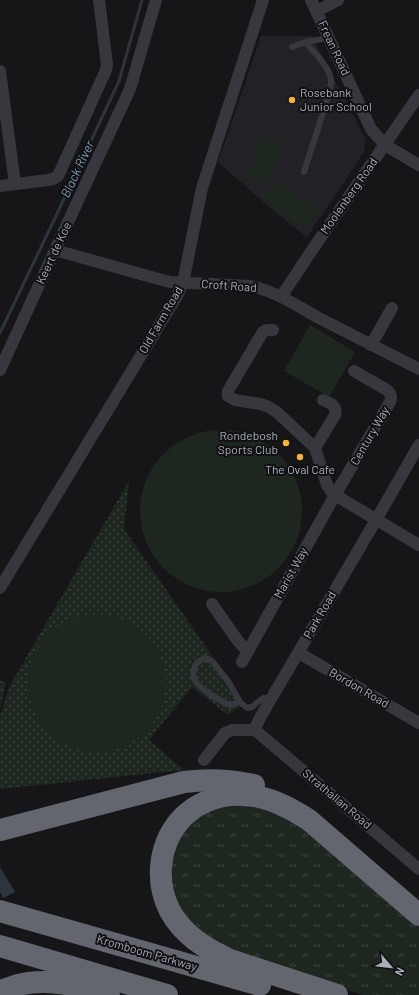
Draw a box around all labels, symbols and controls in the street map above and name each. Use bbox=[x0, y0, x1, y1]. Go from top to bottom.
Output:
street label: Frean Road bbox=[316, 18, 354, 77]
place label: Rosebank Junior School bbox=[300, 85, 372, 113]
marker: Rosebank Junior School bbox=[287, 95, 297, 105]
water label: Black River bbox=[57, 138, 97, 200]
street label: Moolenberg Road bbox=[317, 155, 380, 236]
street label: Keert de Koe bbox=[33, 219, 74, 286]
street label: Croft Road bbox=[201, 276, 257, 294]
street label: Old Farm Road bbox=[135, 284, 185, 355]
street label: Century Way bbox=[347, 403, 392, 467]
place label: Rondebosh Sports Club bbox=[218, 428, 278, 456]
marker: Rondebosh Sports Club bbox=[281, 438, 291, 448]
marker: The Oval Cafe bbox=[295, 452, 305, 462]
place label: The Oval Cafe bbox=[265, 462, 335, 476]
street label: Marist Way bbox=[270, 544, 310, 601]
street label: Park Road bbox=[300, 588, 338, 641]
street label: Bordon Road bbox=[327, 664, 392, 710]
street label: Strathallan Road bbox=[300, 765, 375, 831]
street label: Kromboom Parkway bbox=[96, 931, 199, 973]
north arrow bbox=[371, 947, 411, 987]
text: N bbox=[393, 966, 408, 978]

